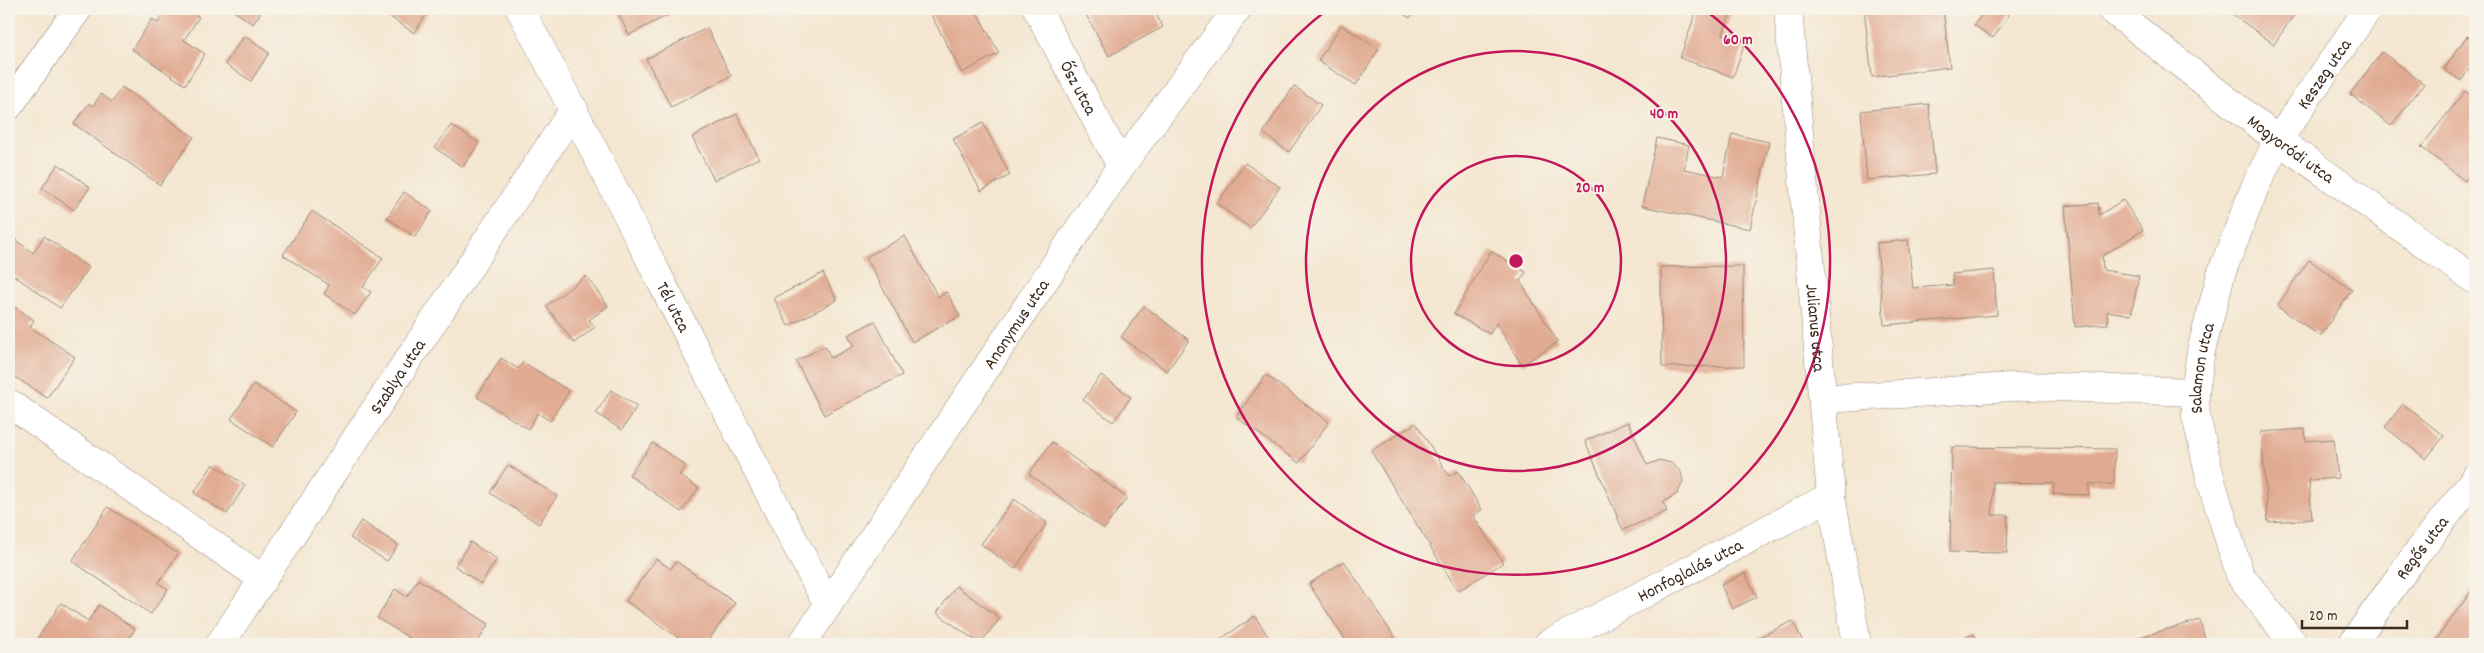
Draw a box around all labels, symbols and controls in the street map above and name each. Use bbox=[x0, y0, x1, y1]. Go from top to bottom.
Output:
text: 60 m bbox=[1723, 30, 1753, 52]
street label: Keszeg utca bbox=[2293, 34, 2359, 115]
street label: Ősz utca bbox=[1052, 57, 1102, 121]
text: 40 m bbox=[1650, 104, 1678, 126]
street label: Mogyoródi utca bbox=[2241, 110, 2339, 191]
text: 20 m bbox=[1576, 178, 1604, 200]
centre of rings bbox=[1507, 252, 1525, 270]
street label: Anonymus utca bbox=[979, 275, 1057, 375]
street label: Tél utca bbox=[648, 278, 695, 338]
street label: Julianus utca bbox=[1797, 283, 1830, 374]
street label: Salamon utca bbox=[2185, 320, 2223, 414]
street label: Szablya utca bbox=[365, 335, 433, 420]
street label: Regős utca bbox=[2391, 511, 2456, 586]
street label: Honfoglalás utca bbox=[1634, 534, 1748, 610]
scale bar bbox=[2302, 598, 2406, 630]
text: 20 m bbox=[2309, 606, 2337, 628]

